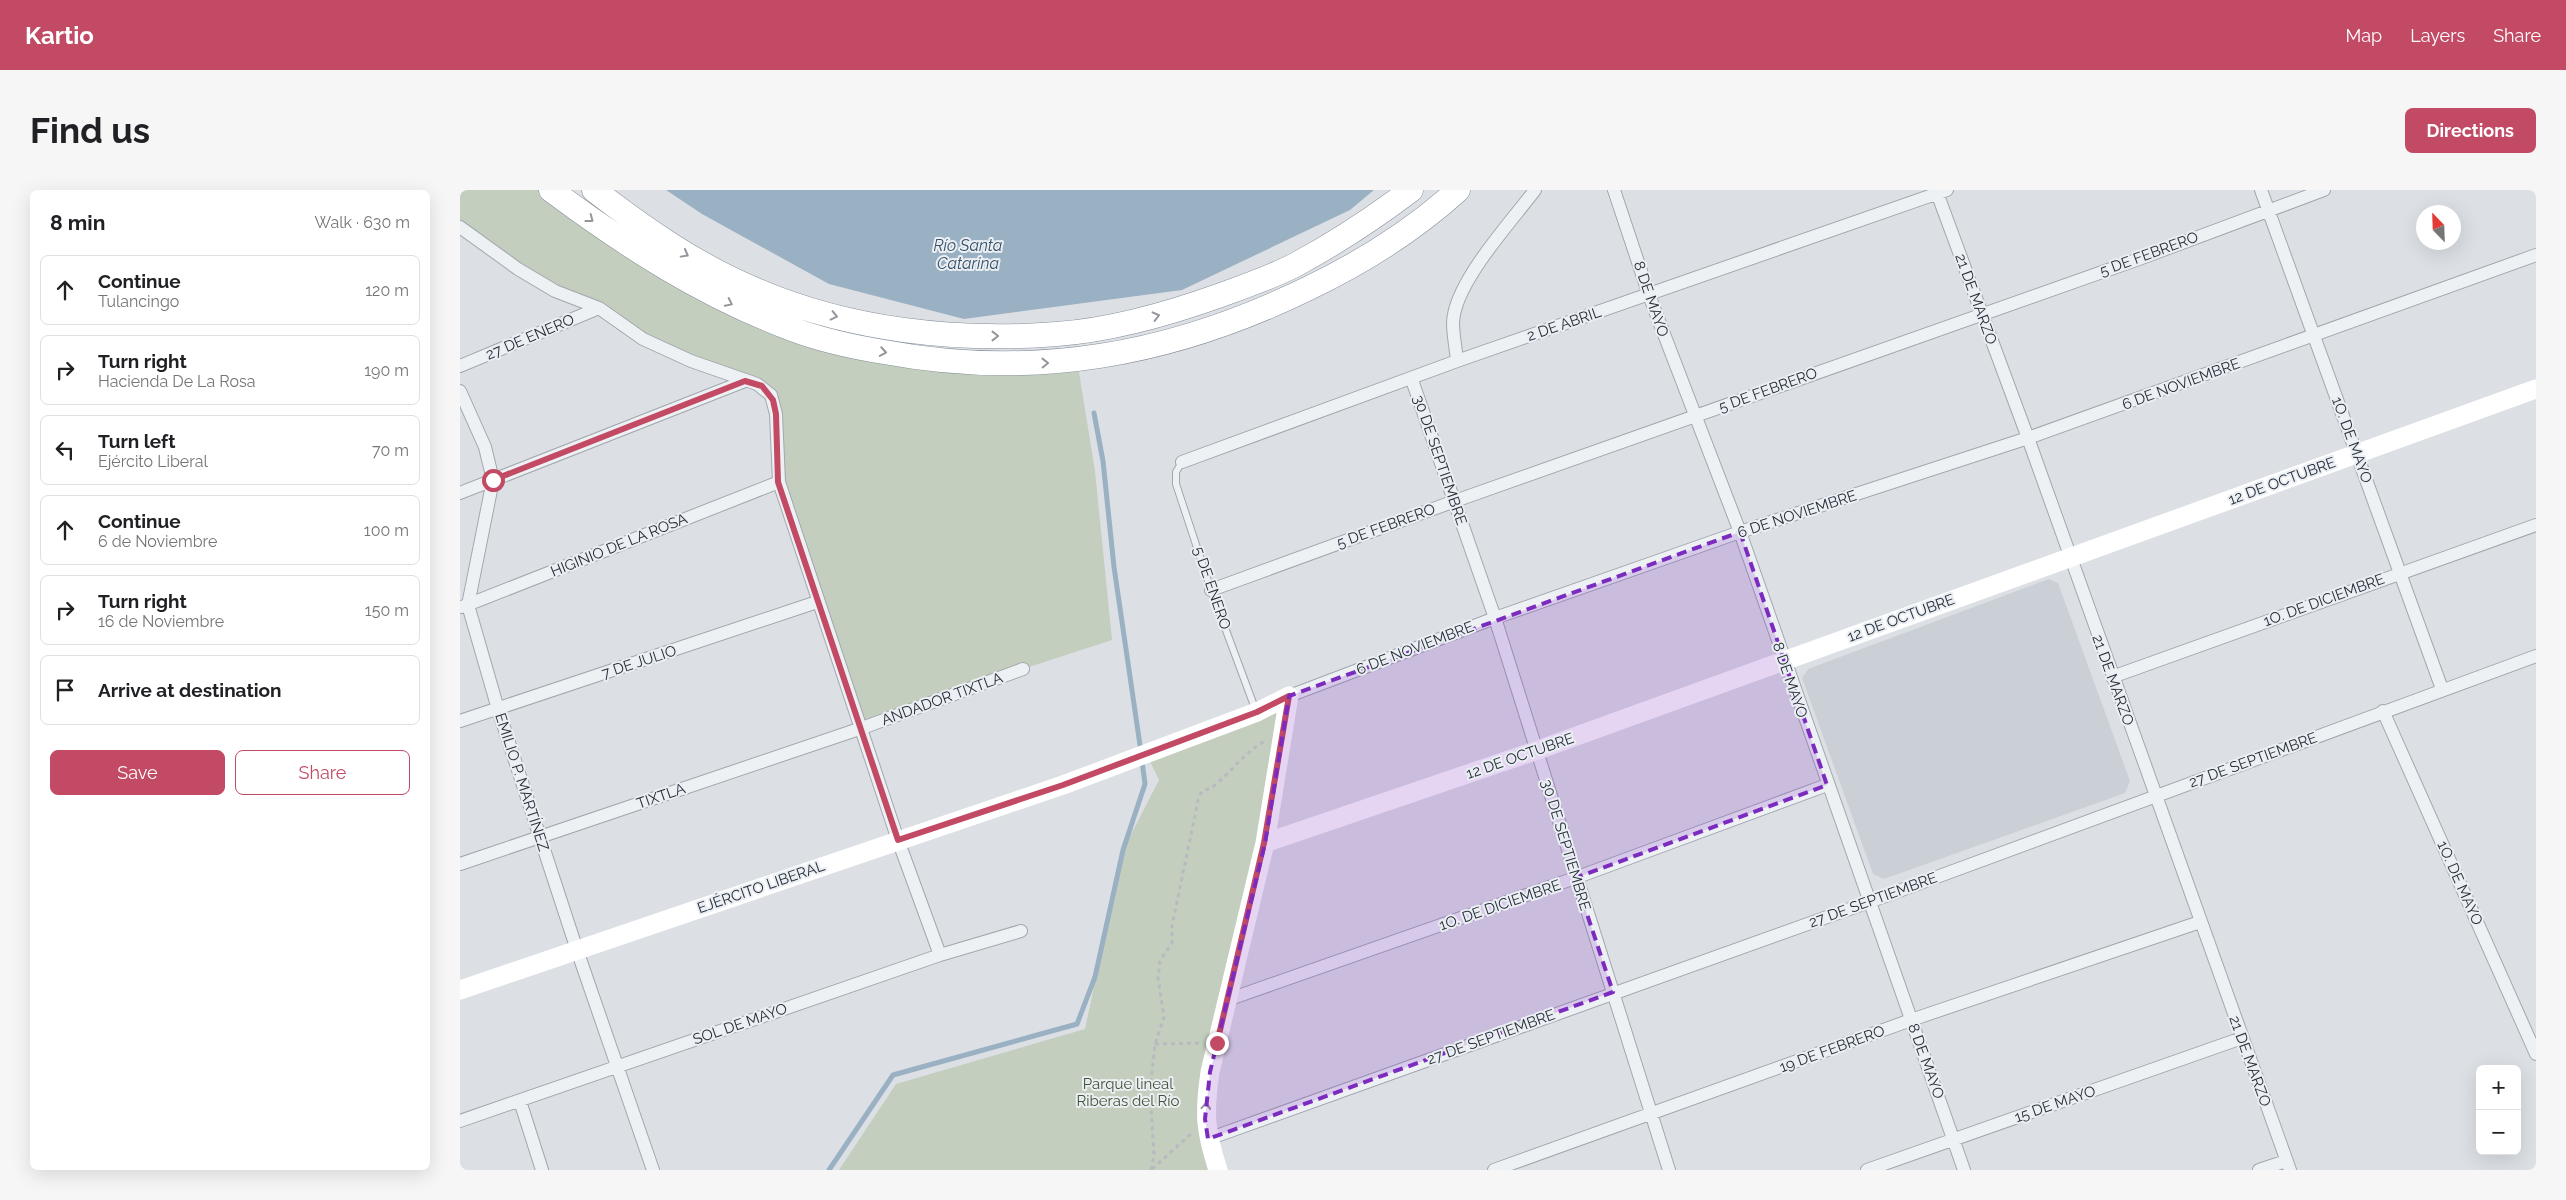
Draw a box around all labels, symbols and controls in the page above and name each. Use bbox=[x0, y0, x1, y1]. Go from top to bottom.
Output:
text: Kartio bbox=[25, 21, 94, 50]
text: Map bbox=[2346, 25, 2382, 46]
text: Layers bbox=[2410, 25, 2465, 46]
text: Share bbox=[2493, 25, 2541, 46]
button: Directions bbox=[2405, 108, 2536, 153]
text: Find us bbox=[30, 110, 150, 151]
north arrow bbox=[2416, 205, 2461, 250]
text: 8 min bbox=[50, 210, 105, 235]
text: Walk · 630 m bbox=[315, 213, 410, 232]
one-way arrow bbox=[584, 213, 594, 222]
street label: 5 DE FEBRERO bbox=[2097, 228, 2201, 280]
water label: Río Santa Catarina bbox=[934, 236, 1003, 273]
one-way arrow bbox=[679, 248, 688, 258]
street label: 21 DE MARZO bbox=[1951, 251, 2001, 347]
street label: 8 DE MAYO bbox=[1630, 259, 1672, 339]
text: Continue bbox=[98, 270, 181, 292]
icon: ahead bbox=[51, 276, 79, 304]
text: 120 m bbox=[365, 281, 409, 300]
text: Tulancingo bbox=[98, 292, 179, 311]
one-way arrow bbox=[724, 296, 733, 307]
street label: 2 DE ABRIL bbox=[1525, 303, 1604, 345]
street label: 27 DE ENERO bbox=[483, 310, 577, 364]
one-way arrow bbox=[830, 310, 839, 321]
one-way arrow bbox=[1151, 311, 1160, 322]
one-way arrow bbox=[992, 331, 999, 341]
one-way arrow bbox=[879, 347, 888, 357]
text: Turn right bbox=[98, 350, 187, 372]
street label: 6 DE NOVIEMBRE bbox=[2120, 354, 2242, 414]
icon: right bbox=[51, 356, 79, 384]
one-way arrow bbox=[1042, 358, 1049, 368]
text: 190 m bbox=[364, 361, 409, 380]
street label: 5 DE FEBRERO bbox=[1716, 364, 1820, 416]
text: Hacienda De La Rosa bbox=[98, 372, 255, 391]
street label: 30 DE SEPTIEMBRE bbox=[1409, 393, 1471, 527]
street label: 1O. DE MAYO bbox=[2328, 395, 2376, 485]
text: Turn left bbox=[98, 430, 175, 452]
icon: left bbox=[51, 436, 79, 464]
text: 70 m bbox=[372, 441, 409, 460]
text: Ejército Liberal bbox=[98, 452, 208, 471]
street label: 12 DE OCTUBRE bbox=[2226, 453, 2338, 509]
route start bbox=[482, 469, 505, 492]
street label: 6 DE NOVIEMBRE bbox=[1735, 486, 1859, 542]
street label: 5 DE FEBRERO bbox=[1334, 500, 1438, 552]
street label: HIGINIO DE LA ROSA bbox=[548, 509, 690, 581]
text: Continue bbox=[98, 510, 181, 532]
icon: ahead bbox=[51, 516, 79, 544]
text: 100 m bbox=[364, 521, 409, 540]
text: 6 de Noviembre bbox=[98, 532, 217, 551]
street label: 5 DE ENERO bbox=[1189, 544, 1235, 632]
street label: 1O. DE DICIEMBRE bbox=[2261, 570, 2387, 630]
text: Turn right bbox=[98, 590, 187, 612]
street label: 12 DE OCTUBRE bbox=[1845, 590, 1957, 646]
icon: right bbox=[51, 596, 79, 624]
text: 150 m bbox=[365, 601, 409, 620]
text: 16 de Noviembre bbox=[98, 612, 224, 631]
street label: 6 DE NOVIEMBRE bbox=[1354, 617, 1476, 679]
street label: 21 DE MARZO bbox=[2088, 632, 2138, 728]
street label: 8 DE MAYO bbox=[1769, 640, 1811, 720]
street label: 7 DE JULIO bbox=[599, 641, 679, 683]
street label: ANDADOR TIXTLA bbox=[879, 669, 1005, 729]
icon: arrive bbox=[51, 676, 79, 704]
text: Arrive at destination bbox=[98, 679, 282, 701]
street label: EMILIO P. MARTÍNEZ bbox=[491, 711, 553, 853]
street label: 27 DE SEPTIEMBRE bbox=[2186, 728, 2320, 792]
street label: 12 DE OCTUBRE bbox=[1464, 729, 1576, 783]
button: Save bbox=[50, 750, 225, 795]
button: Share bbox=[235, 750, 410, 795]
street label: 30 DE SEPTIEMBRE bbox=[1537, 777, 1595, 913]
street label: TIXTLA bbox=[634, 779, 688, 813]
street label: 1O. DE MAYO bbox=[2433, 838, 2487, 928]
street label: EJÉRCITO LIBERAL bbox=[695, 857, 827, 917]
street label: 27 DE SEPTIEMBRE bbox=[1806, 868, 1940, 932]
street label: 1O. DE DICIEMBRE bbox=[1437, 876, 1563, 934]
street label: SOL DE MAYO bbox=[690, 999, 790, 1049]
street label: 27 DE SEPTIEMBRE bbox=[1424, 1005, 1558, 1069]
street label: 21 DE MARZO bbox=[2225, 1013, 2275, 1109]
street label: 8 DE MAYO bbox=[1904, 1021, 1948, 1101]
street label: 19 DE FEBRERO bbox=[1777, 1022, 1887, 1076]
route end bbox=[1206, 1032, 1229, 1055]
map controls bbox=[2476, 1065, 2521, 1155]
button: + bbox=[2476, 1065, 2521, 1110]
park label: Parque lineal Riberas del Río bbox=[1076, 1075, 1180, 1110]
street label: 15 DE MAYO bbox=[2012, 1082, 2098, 1126]
one-way arrow bbox=[1200, 1101, 1211, 1109]
button: − bbox=[2476, 1110, 2521, 1155]

